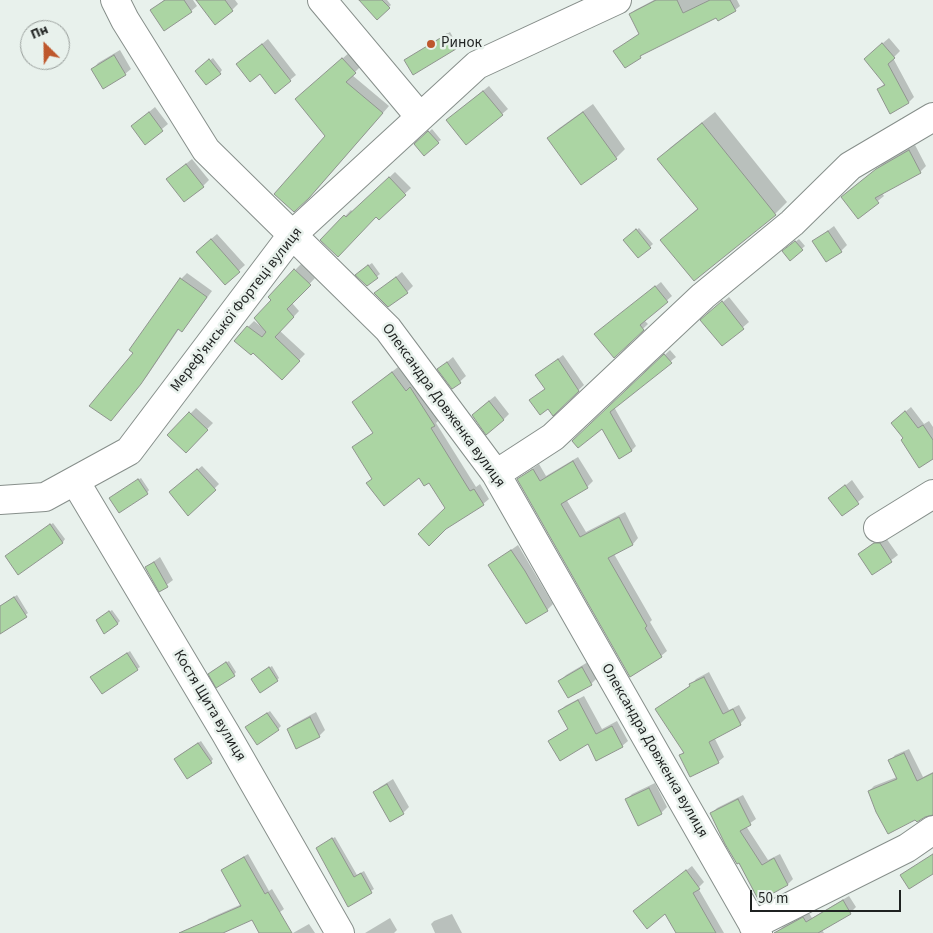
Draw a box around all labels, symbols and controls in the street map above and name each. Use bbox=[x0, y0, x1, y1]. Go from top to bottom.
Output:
north arrow bbox=[20, 20, 70, 70]
text: Пн bbox=[28, 20, 51, 45]
place label: Ринок bbox=[441, 35, 482, 53]
marker: Ринок bbox=[425, 38, 437, 50]
street label: Мереф'янської Фортеці вулиця bbox=[167, 224, 307, 396]
street label: Олександра Довженка вулиця bbox=[377, 321, 509, 491]
street label: Костя Щита вулиця bbox=[169, 647, 249, 765]
street label: Олександра Довженка вулиця bbox=[597, 661, 711, 841]
scale bar bbox=[753, 880, 904, 912]
text: 50 m bbox=[758, 888, 788, 909]

